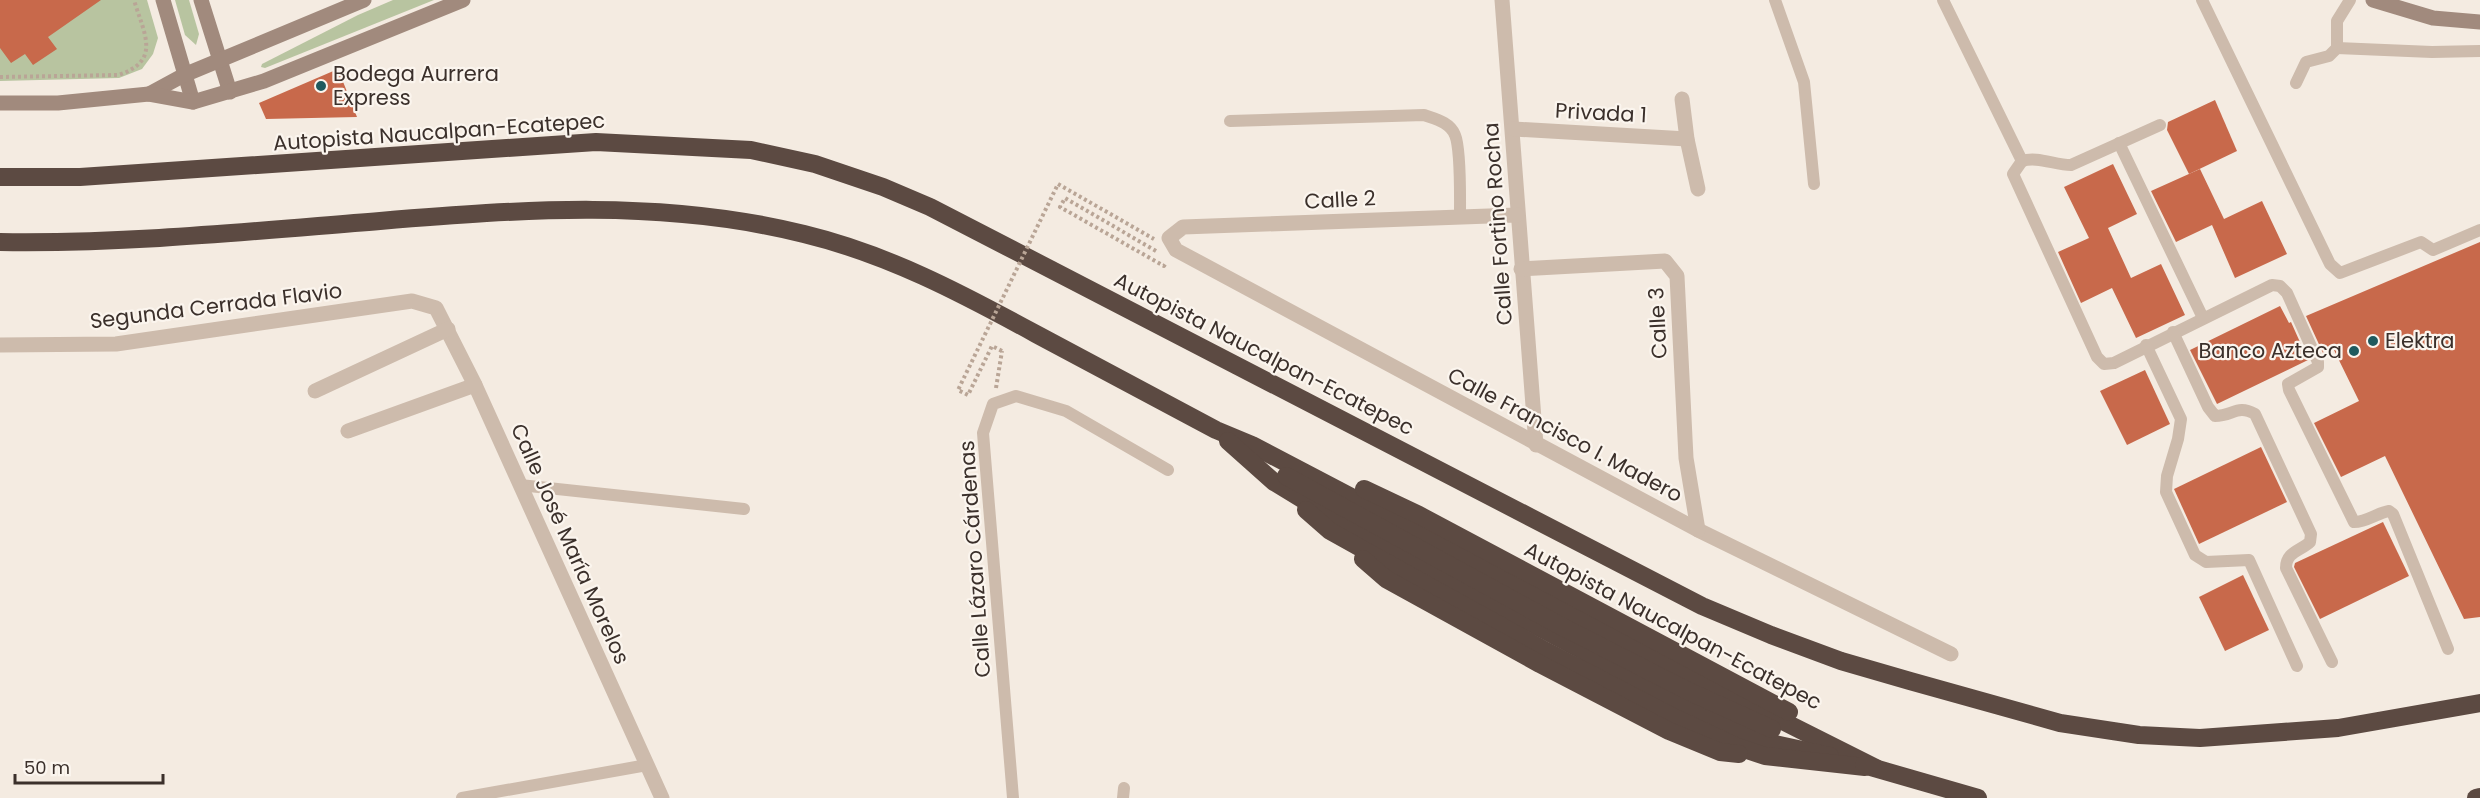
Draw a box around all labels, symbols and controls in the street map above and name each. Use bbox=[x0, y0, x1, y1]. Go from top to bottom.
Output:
place label: Bodega Aurrera Express bbox=[333, 59, 499, 112]
marker: Bodega Aurrera Express bbox=[314, 79, 328, 93]
street label: Privada 1 bbox=[1554, 96, 1648, 129]
street label: Autopista Naucalpan-Ecatepec bbox=[272, 105, 606, 158]
street label: Calle Fortino Rocha bbox=[1476, 122, 1519, 326]
street label: Calle 2 bbox=[1304, 183, 1376, 216]
street label: Autopista Naucalpan-Ecatepec bbox=[1109, 265, 1419, 442]
street label: Segunda Cerrada Flavio bbox=[88, 276, 344, 335]
street label: Calle 3 bbox=[1641, 286, 1674, 360]
place label: Elektra bbox=[2385, 326, 2454, 355]
marker: Elektra bbox=[2366, 334, 2380, 348]
place label: Banco Azteca bbox=[2198, 336, 2342, 365]
marker: Banco Azteca bbox=[2347, 344, 2361, 358]
street label: Calle Francisco I. Madero bbox=[1443, 360, 1688, 509]
street label: Calle José María Morelos bbox=[504, 419, 637, 669]
street label: Calle Lázaro Cárdenas bbox=[952, 440, 997, 678]
street label: Autopista Naucalpan-Ecatepec bbox=[1520, 535, 1827, 716]
scale bar bbox=[15, 747, 164, 785]
text: 50 m bbox=[24, 755, 70, 780]

